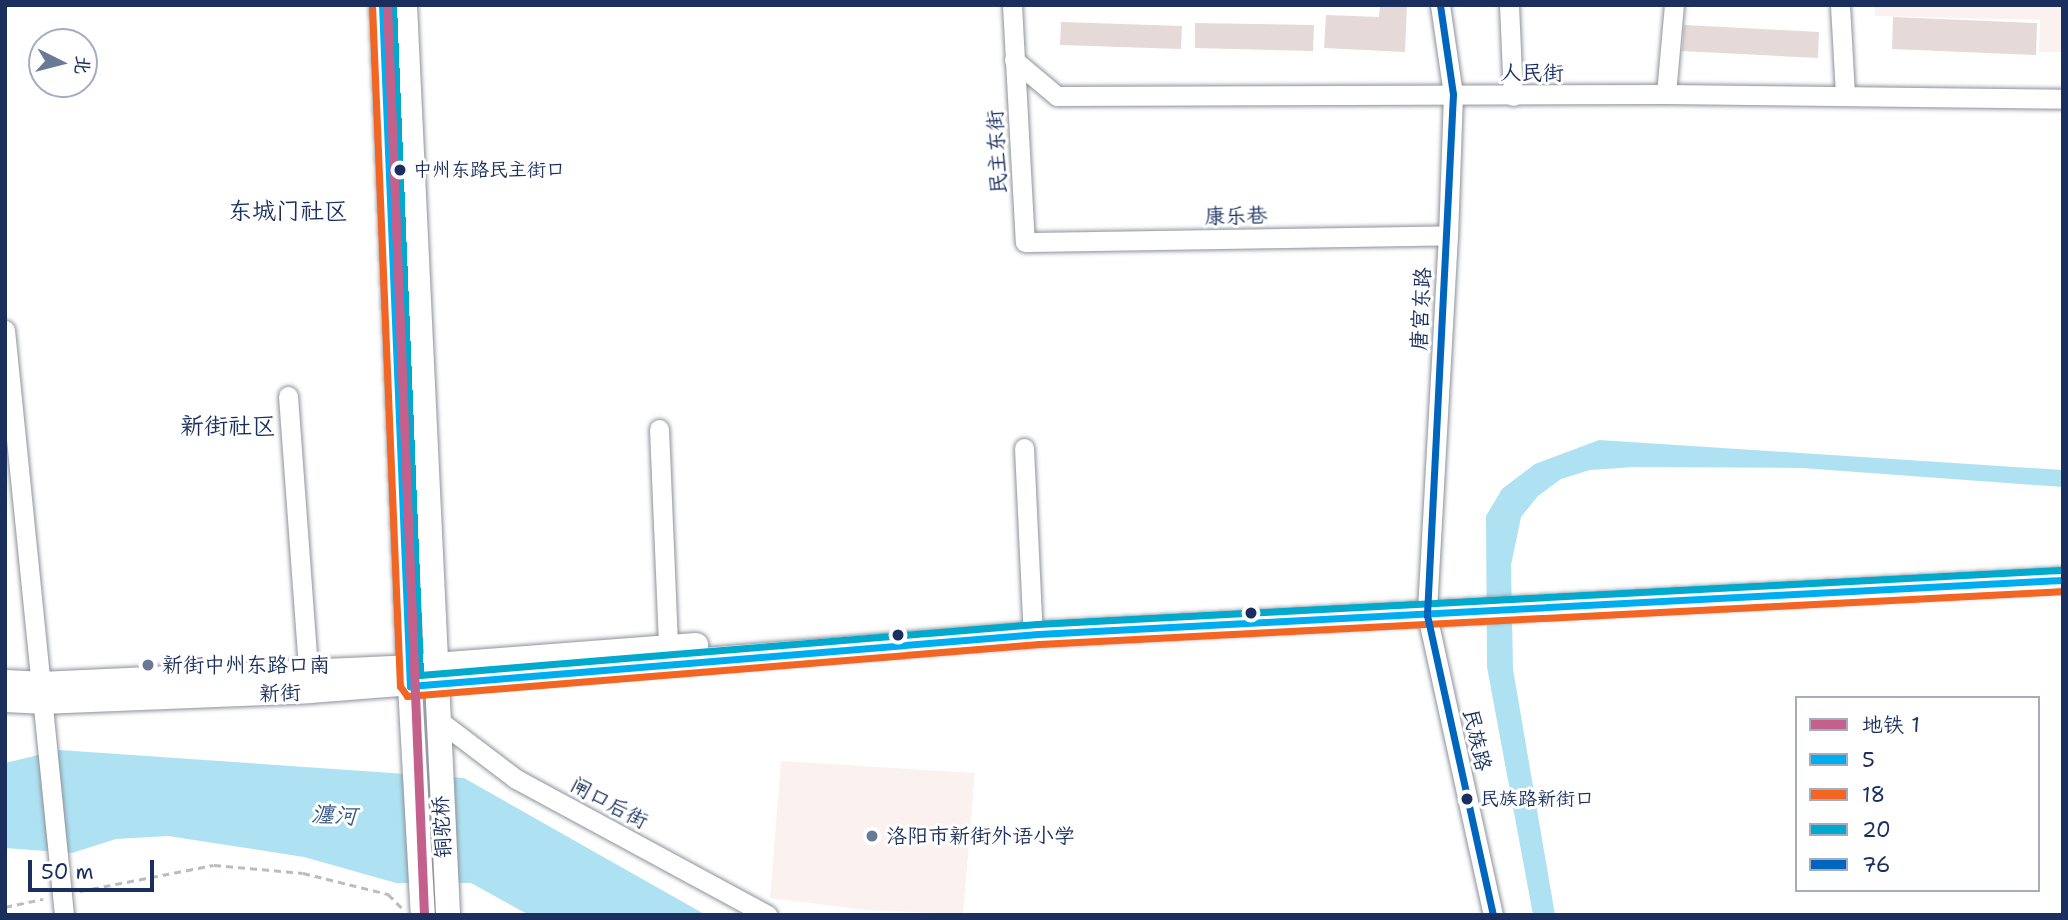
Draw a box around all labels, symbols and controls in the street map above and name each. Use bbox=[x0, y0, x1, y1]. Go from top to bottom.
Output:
north arrow bbox=[28, 28, 98, 98]
text: 北 bbox=[69, 54, 96, 76]
street label: 人民街 bbox=[1501, 60, 1563, 86]
street label: 民主东街 bbox=[982, 109, 1012, 195]
place label: 中州东路民主街口 bbox=[413, 159, 565, 181]
marker: 中州东路民主街口 bbox=[393, 163, 407, 177]
district label: 东城门社区 bbox=[228, 198, 348, 226]
street label: 康乐巷 bbox=[1204, 203, 1268, 229]
street label: 唐宫东路 bbox=[1406, 266, 1436, 352]
district label: 新街社区 bbox=[180, 413, 276, 441]
unlabelled marker bbox=[1244, 606, 1258, 620]
unlabelled marker bbox=[891, 628, 905, 642]
place label: 新街中州东路口南 bbox=[162, 652, 330, 678]
marker: 新街中州东路口南 bbox=[140, 657, 156, 673]
street label: 新街 bbox=[259, 680, 301, 706]
legend bbox=[1795, 696, 2040, 892]
street label: 民族路 bbox=[1458, 706, 1496, 774]
text: 地铁 1 bbox=[1862, 711, 1920, 739]
text: 5 bbox=[1862, 746, 1875, 774]
street label: 闸口后街 bbox=[566, 772, 652, 834]
text: 18 bbox=[1862, 781, 1885, 809]
place label: 民族路新街口 bbox=[1480, 788, 1594, 810]
marker: 民族路新街口 bbox=[1460, 792, 1474, 806]
street label: 铜驼桥 bbox=[428, 795, 456, 859]
water label: 瀍河 bbox=[310, 800, 358, 830]
text: 20 bbox=[1862, 816, 1891, 844]
place label: 洛阳市新街外语小学 bbox=[886, 823, 1075, 849]
marker: 洛阳市新街外语小学 bbox=[864, 828, 880, 844]
scale bar bbox=[32, 846, 158, 890]
text: 76 bbox=[1862, 851, 1891, 879]
text: 50 m bbox=[41, 858, 94, 886]

